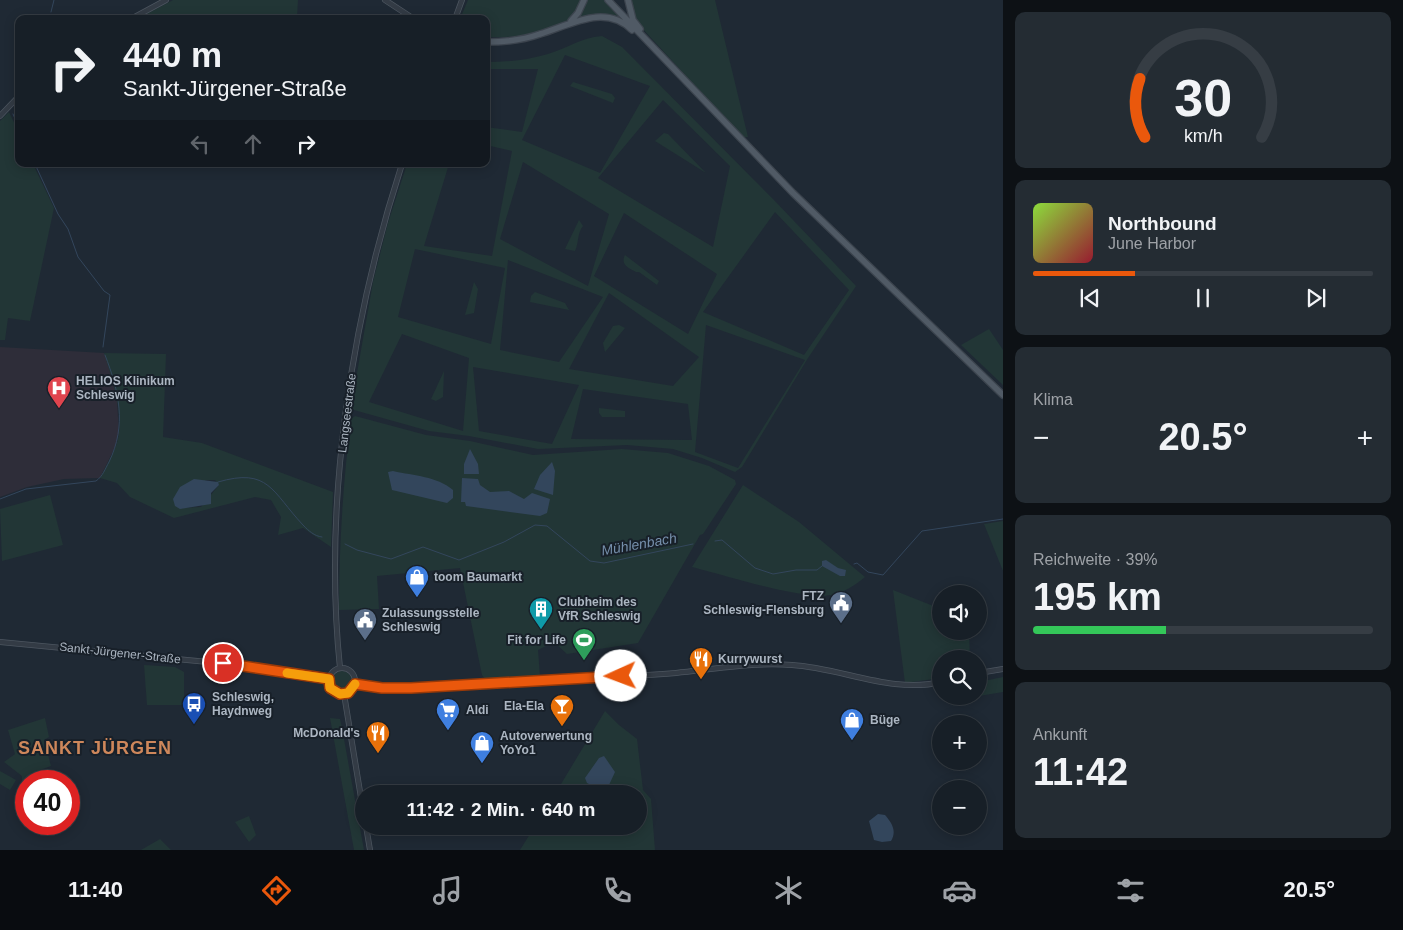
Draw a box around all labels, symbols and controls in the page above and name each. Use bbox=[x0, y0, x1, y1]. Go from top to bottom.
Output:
icon: right bbox=[40, 35, 105, 100]
text: 440 m bbox=[123, 35, 222, 74]
text: 30 bbox=[1174, 69, 1232, 127]
text: Sankt-Jürgener-Straße bbox=[123, 76, 347, 101]
text: km/h bbox=[1184, 126, 1222, 146]
icon: left bbox=[186, 130, 214, 158]
icon: ahead bbox=[239, 130, 267, 158]
icon: right bbox=[292, 130, 320, 158]
text: Northbound bbox=[1108, 213, 1217, 234]
text: June Harbor bbox=[1108, 235, 1196, 252]
icon: previous bbox=[1076, 284, 1104, 312]
icon: pause bbox=[1189, 284, 1217, 312]
icon: next bbox=[1302, 284, 1330, 312]
street label: Langseestraße bbox=[335, 372, 359, 454]
place label: HELIOS Klinikum Schleswig bbox=[76, 374, 175, 402]
hospital icon: HELIOS Klinikum Schleswig bbox=[46, 375, 72, 409]
text: Klima bbox=[1033, 391, 1073, 408]
text: 20.5° bbox=[1158, 416, 1248, 458]
text: − bbox=[1033, 422, 1049, 453]
text: + bbox=[1357, 422, 1373, 453]
water label: Mühlenbach bbox=[600, 529, 678, 559]
text: Reichweite · 39% bbox=[1033, 551, 1158, 568]
shop icon: toom Baumarkt bbox=[404, 564, 430, 598]
place label: toom Baumarkt bbox=[434, 570, 522, 584]
text: 195 km bbox=[1033, 576, 1162, 618]
map controls bbox=[932, 585, 987, 835]
button: sound bbox=[932, 585, 987, 640]
place label: FTZ Schleswig-Flensburg bbox=[703, 589, 824, 617]
public building icon: FTZ Schleswig-Flensburg bbox=[828, 590, 854, 624]
place label: Clubheim des VfR Schleswig bbox=[558, 595, 641, 623]
building icon: Clubheim des VfR Schleswig bbox=[528, 596, 554, 630]
place label: Zulassungsstelle Schleswig bbox=[382, 606, 480, 634]
public building icon: Zulassungsstelle Schleswig bbox=[352, 607, 378, 641]
sports icon: Fit for Life bbox=[571, 627, 597, 661]
place label: Fit for Life bbox=[507, 633, 566, 647]
street label: Sankt-Jürgener-Straße bbox=[59, 640, 182, 666]
pin bbox=[202, 642, 244, 684]
restaurant icon: Kurrywurst bbox=[688, 646, 714, 680]
icon: arrive bbox=[209, 649, 237, 677]
position arrow bbox=[594, 649, 646, 701]
button: search bbox=[932, 650, 987, 705]
place label: Kurrywurst bbox=[718, 652, 782, 666]
place label: Schleswig, Haydnweg bbox=[212, 690, 274, 718]
bus stop icon: Schleswig, Haydnweg bbox=[181, 691, 207, 725]
bar icon: Ela-Ela bbox=[549, 693, 575, 727]
supermarket icon: Aldi bbox=[435, 697, 461, 731]
place label: Ela-Ela bbox=[504, 699, 544, 713]
place label: Aldi bbox=[466, 703, 489, 717]
shop icon: Büge bbox=[839, 707, 865, 741]
place label: Büge bbox=[870, 713, 900, 727]
button: + bbox=[932, 715, 987, 770]
restaurant icon: McDonald's bbox=[365, 720, 391, 754]
place label: McDonald's bbox=[293, 726, 360, 740]
text: Ankunft bbox=[1033, 726, 1087, 743]
place label: Autoverwertung YoYo1 bbox=[500, 729, 592, 757]
shop icon: Autoverwertung YoYo1 bbox=[469, 730, 495, 764]
district label: SANKT JÜRGEN bbox=[18, 738, 172, 758]
text: 11:42 bbox=[1033, 751, 1128, 793]
speed limit sign: 40 bbox=[15, 770, 80, 835]
button: − bbox=[932, 780, 987, 835]
text: 11:42 · 2 Min. · 640 m bbox=[406, 799, 596, 820]
icon: directions bbox=[259, 873, 294, 908]
icon: music bbox=[430, 873, 465, 908]
icon: phone bbox=[600, 873, 635, 908]
icon: climate bbox=[771, 873, 806, 908]
icon: car bbox=[942, 873, 977, 908]
icon: filters bbox=[1113, 873, 1148, 908]
text: 11:40 bbox=[68, 877, 123, 902]
text: 20.5° bbox=[1283, 877, 1335, 902]

